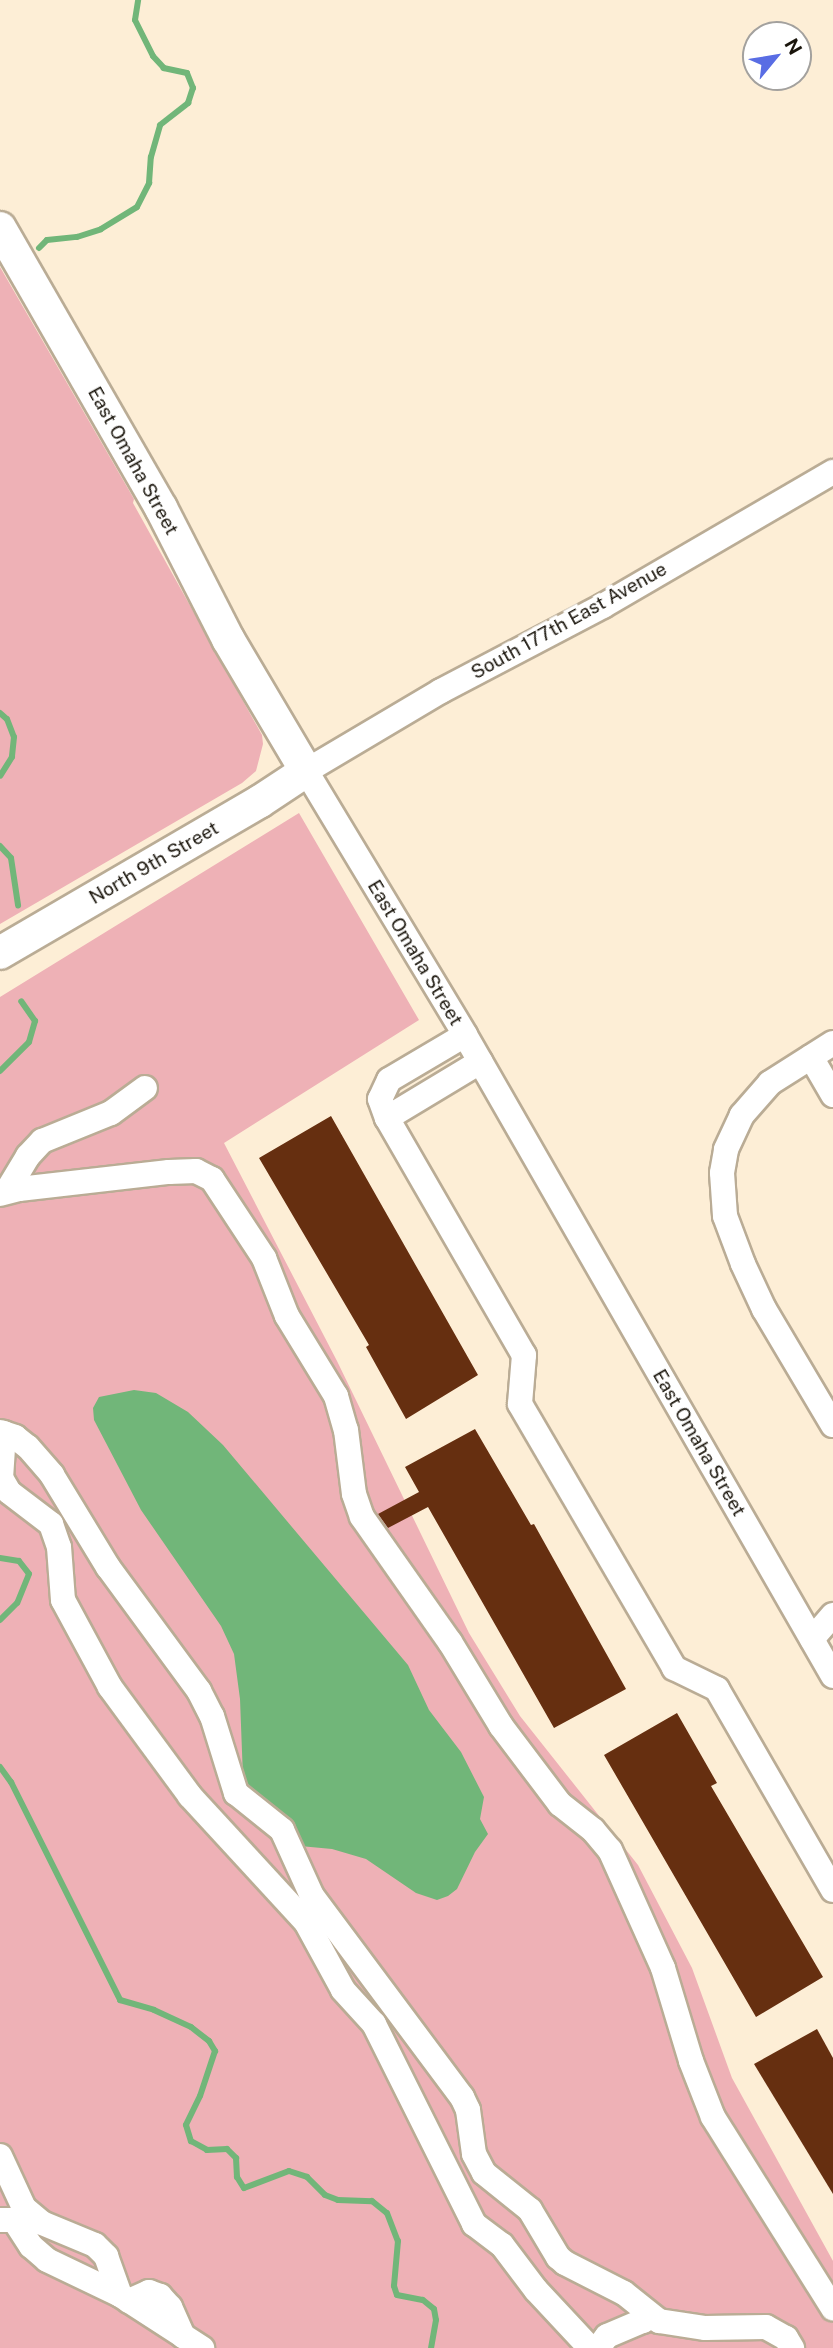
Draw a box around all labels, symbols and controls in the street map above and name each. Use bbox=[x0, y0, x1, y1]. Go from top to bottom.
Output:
north arrow bbox=[742, 21, 812, 91]
text: N bbox=[780, 35, 807, 58]
street label: East Omaha Street bbox=[83, 383, 183, 539]
street label: South 177th East Avenue bbox=[467, 558, 671, 684]
street label: North 9th Street bbox=[85, 817, 223, 909]
street label: East Omaha Street bbox=[363, 876, 467, 1030]
street label: East Omaha Street bbox=[648, 1366, 750, 1520]

